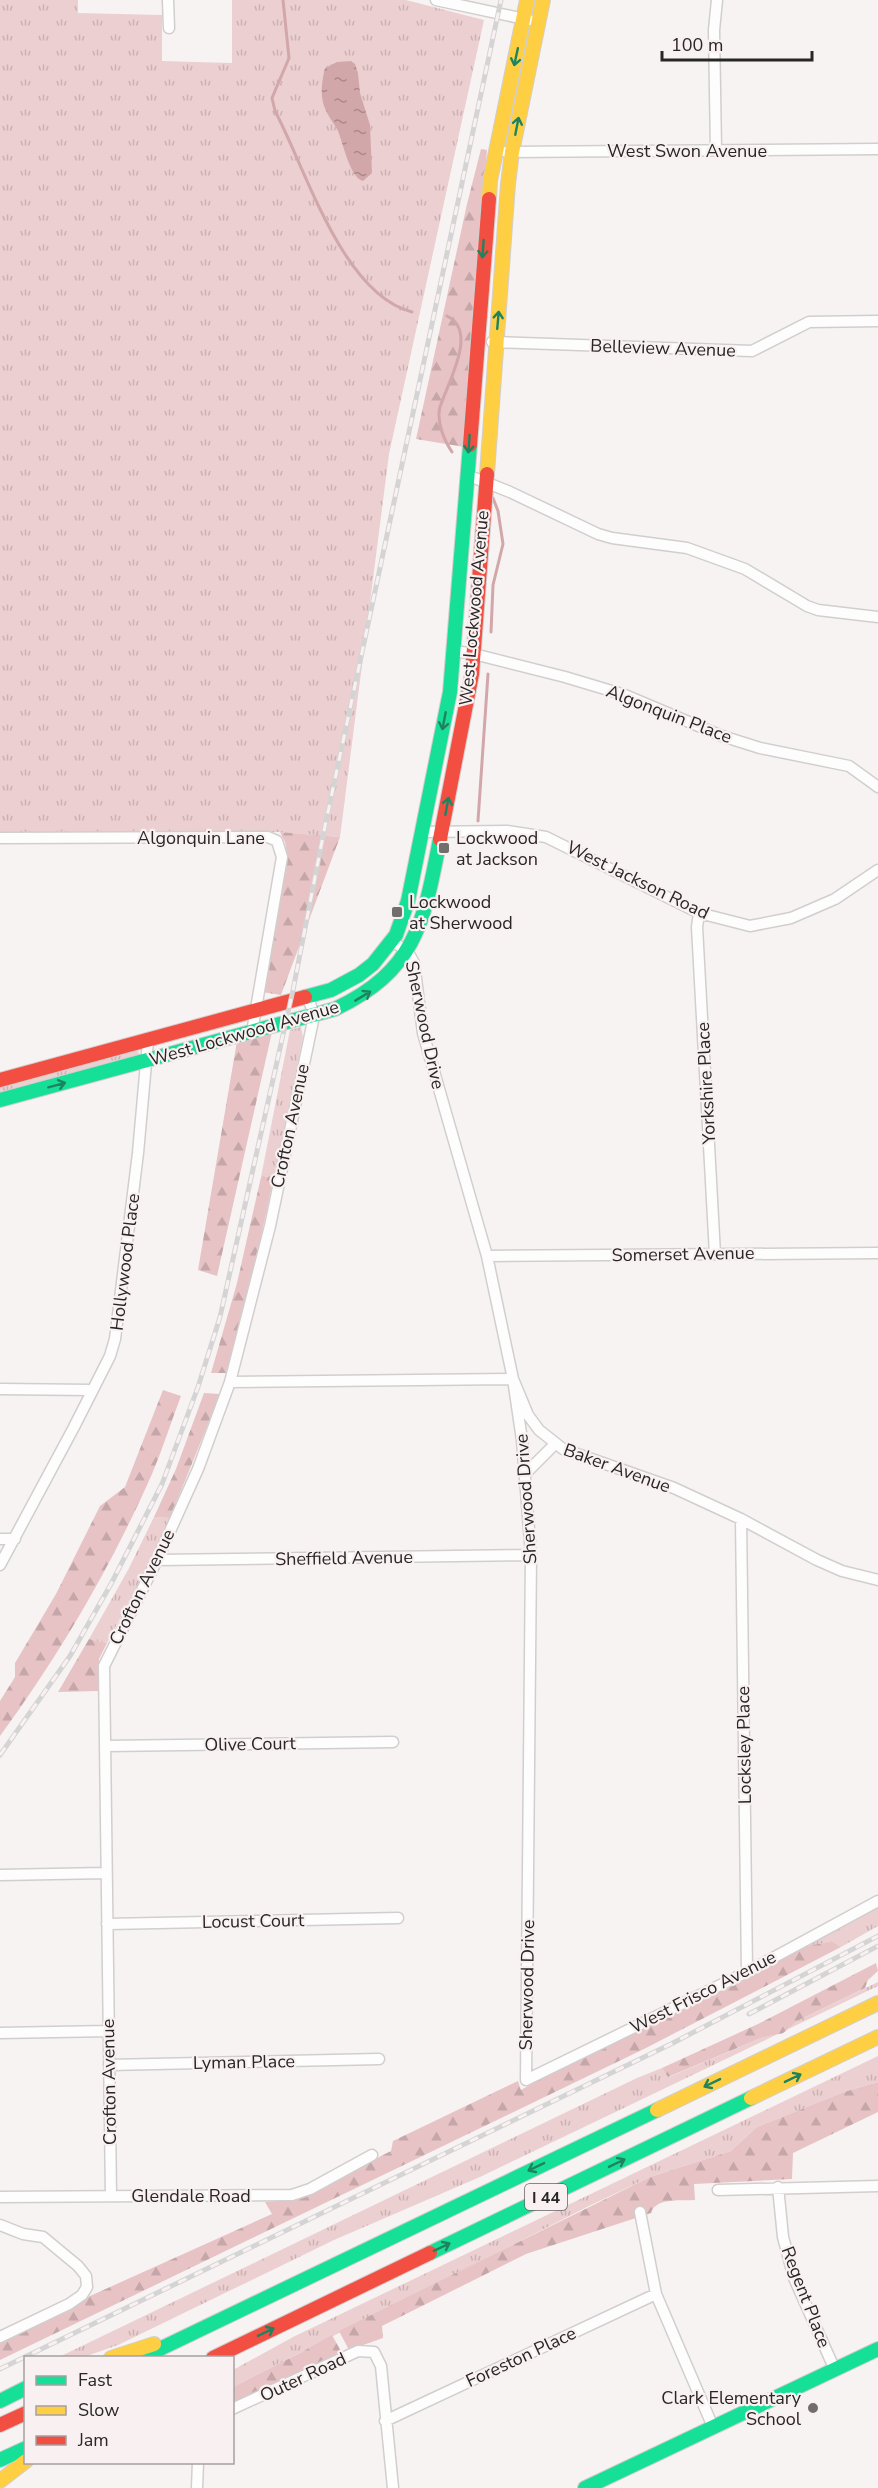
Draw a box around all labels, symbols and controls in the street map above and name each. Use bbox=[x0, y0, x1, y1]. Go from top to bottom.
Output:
scale bar bbox=[662, 24, 812, 62]
text: 100 m bbox=[671, 33, 723, 57]
one-way arrow bbox=[509, 48, 521, 67]
one-way arrow bbox=[512, 117, 524, 136]
street label: West Swon Avenue bbox=[607, 139, 767, 163]
one-way arrow bbox=[478, 239, 489, 259]
one-way arrow bbox=[492, 310, 503, 330]
street label: Belleview Avenue bbox=[590, 333, 736, 363]
one-way arrow bbox=[464, 433, 475, 453]
street label: West Lockwood Avenue bbox=[454, 509, 494, 707]
street label: Algonquin Place bbox=[603, 679, 735, 749]
one-way arrow bbox=[438, 711, 449, 731]
one-way arrow bbox=[442, 796, 453, 816]
street label: Algonquin Lane bbox=[137, 826, 265, 850]
place label: Lockwood at Jackson bbox=[456, 826, 538, 871]
street label: West Jackson Road bbox=[563, 835, 713, 925]
marker: Lockwood at Jackson bbox=[437, 841, 451, 855]
place label: Lockwood at Sherwood bbox=[409, 890, 513, 935]
marker: Lockwood at Sherwood bbox=[390, 905, 404, 919]
street label: Sherwood Drive bbox=[400, 959, 450, 1091]
one-way arrow bbox=[354, 989, 371, 1001]
street label: West Lockwood Avenue bbox=[147, 994, 341, 1072]
street label: Yorkshire Place bbox=[691, 1021, 721, 1146]
street label: Crofton Avenue bbox=[265, 1062, 315, 1190]
one-way arrow bbox=[47, 1079, 66, 1091]
street label: Hollywood Place bbox=[105, 1192, 145, 1332]
street label: Somerset Avenue bbox=[611, 1241, 755, 1267]
street label: Sherwood Drive bbox=[509, 1433, 543, 1565]
street label: Baker Avenue bbox=[560, 1438, 674, 1498]
street label: Crofton Avenue bbox=[104, 1525, 180, 1649]
street label: Sheffield Avenue bbox=[275, 1545, 413, 1571]
street label: Locksley Place bbox=[731, 1686, 757, 1804]
street label: Olive Court bbox=[204, 1731, 297, 1757]
street label: Locust Court bbox=[202, 1908, 305, 1934]
street label: Sherwood Drive bbox=[514, 1919, 540, 2051]
street label: West Frisco Avenue bbox=[626, 1945, 780, 2039]
street label: Crofton Avenue bbox=[96, 2019, 122, 2145]
street label: Lyman Place bbox=[193, 2049, 295, 2075]
one-way arrow bbox=[783, 2072, 801, 2083]
one-way arrow bbox=[703, 2077, 721, 2089]
one-way arrow bbox=[608, 2156, 626, 2168]
one-way arrow bbox=[527, 2162, 545, 2174]
street label: Glendale Road bbox=[131, 2184, 251, 2208]
road number: I 44 bbox=[525, 2184, 567, 2210]
one-way arrow bbox=[432, 2241, 450, 2253]
street label: Regent Place bbox=[776, 2243, 836, 2351]
street label: Foreston Place bbox=[462, 2321, 580, 2393]
one-way arrow bbox=[257, 2326, 275, 2338]
street label: Outer Road bbox=[256, 2347, 350, 2407]
legend bbox=[24, 2356, 234, 2464]
text: Fast bbox=[78, 2368, 113, 2392]
place label: Clark Elementary School bbox=[661, 2386, 802, 2431]
text: Slow bbox=[78, 2398, 119, 2422]
marker: Clark Elementary School bbox=[806, 2401, 820, 2415]
text: Jam bbox=[77, 2428, 109, 2452]

